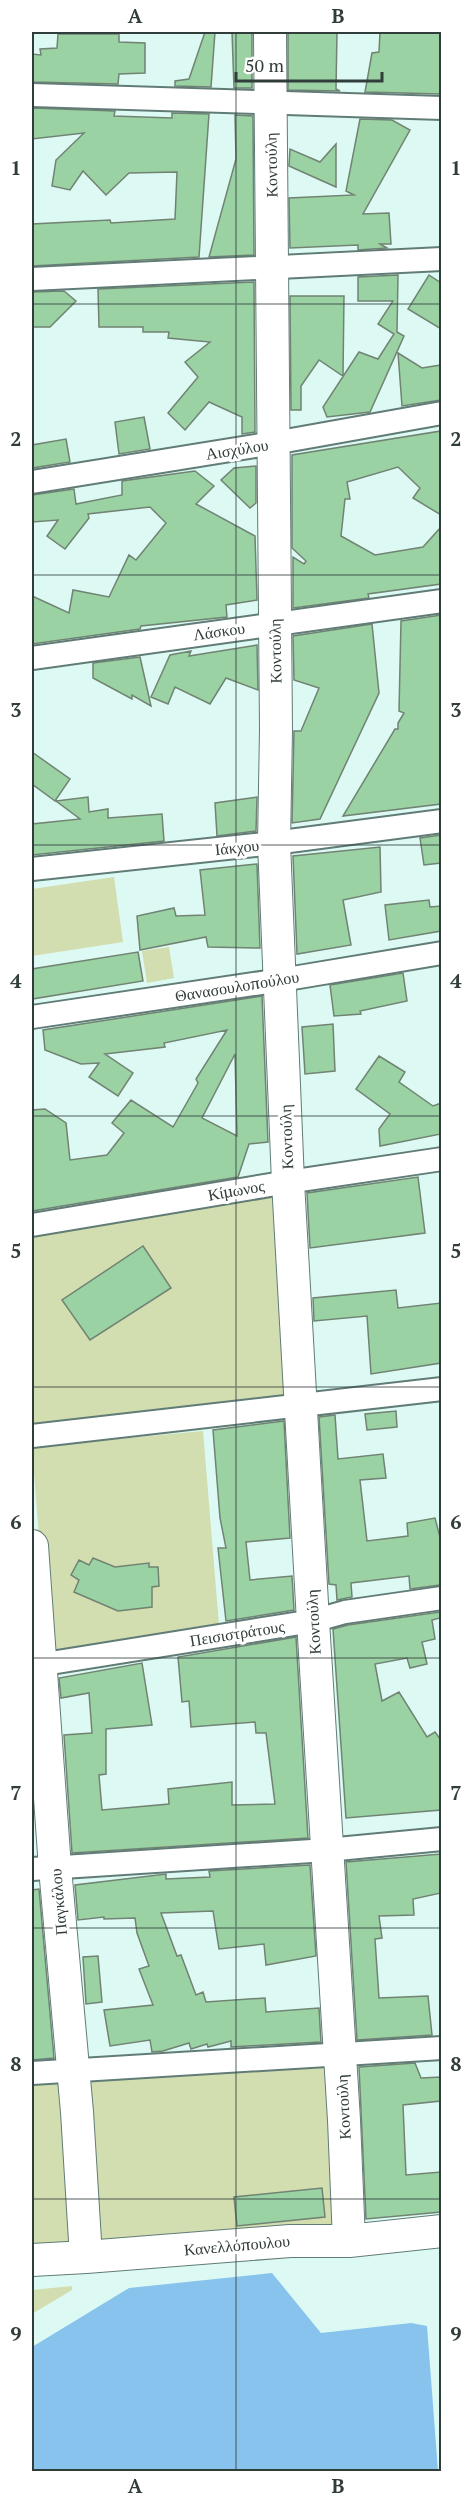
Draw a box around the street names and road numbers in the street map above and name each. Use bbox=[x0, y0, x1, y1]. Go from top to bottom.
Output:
street label: Κοντούλη bbox=[259, 132, 283, 198]
street label: Αισχύλου bbox=[204, 433, 270, 465]
street label: Λάσκου bbox=[192, 616, 246, 646]
street label: Κοντούλη bbox=[263, 618, 287, 684]
street label: Ιάκχου bbox=[214, 834, 260, 860]
street label: Θανασουλοπούλου bbox=[173, 965, 301, 1007]
street label: Κοντούλη bbox=[274, 1104, 298, 1170]
street label: Κίμωνος bbox=[206, 1174, 267, 1206]
street label: Κοντούλη bbox=[300, 1589, 326, 1655]
street label: Πεισιστράτους bbox=[188, 1615, 287, 1651]
street label: Παγκάλου bbox=[44, 1868, 72, 1936]
street label: Κοντούλη bbox=[330, 2074, 356, 2140]
street label: Κανελλόπουλου bbox=[183, 2229, 291, 2261]

